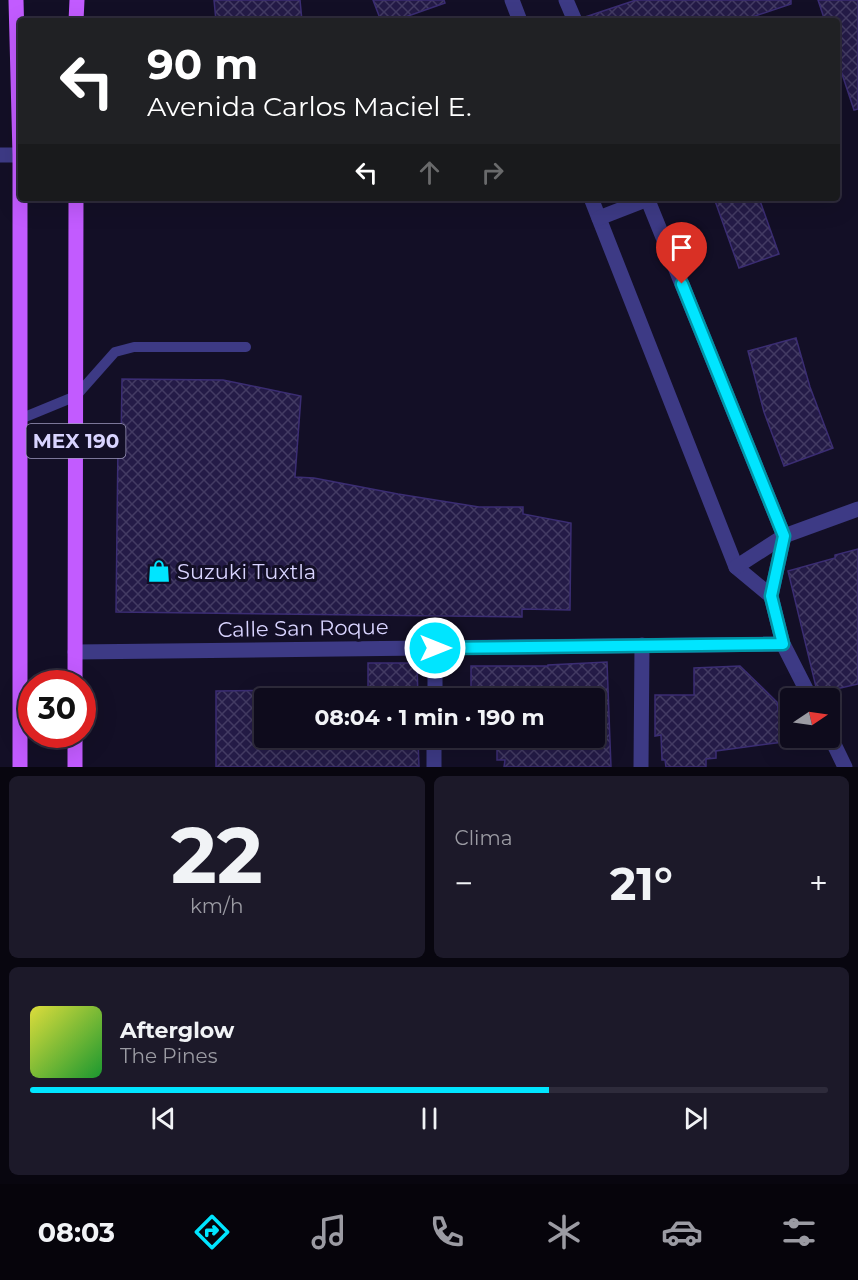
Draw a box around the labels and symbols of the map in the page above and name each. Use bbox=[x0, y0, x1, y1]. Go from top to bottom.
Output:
pin bbox=[656, 222, 707, 284]
road number: MEX 190 bbox=[26, 424, 125, 458]
shop icon: Suzuki Tuxtla bbox=[146, 558, 172, 584]
place label: Suzuki Tuxtla bbox=[177, 559, 316, 584]
street label: Calle San Roque bbox=[217, 614, 389, 642]
position arrow bbox=[403, 616, 467, 680]
speed limit sign: 30 bbox=[18, 670, 96, 748]
north arrow bbox=[780, 688, 840, 748]

